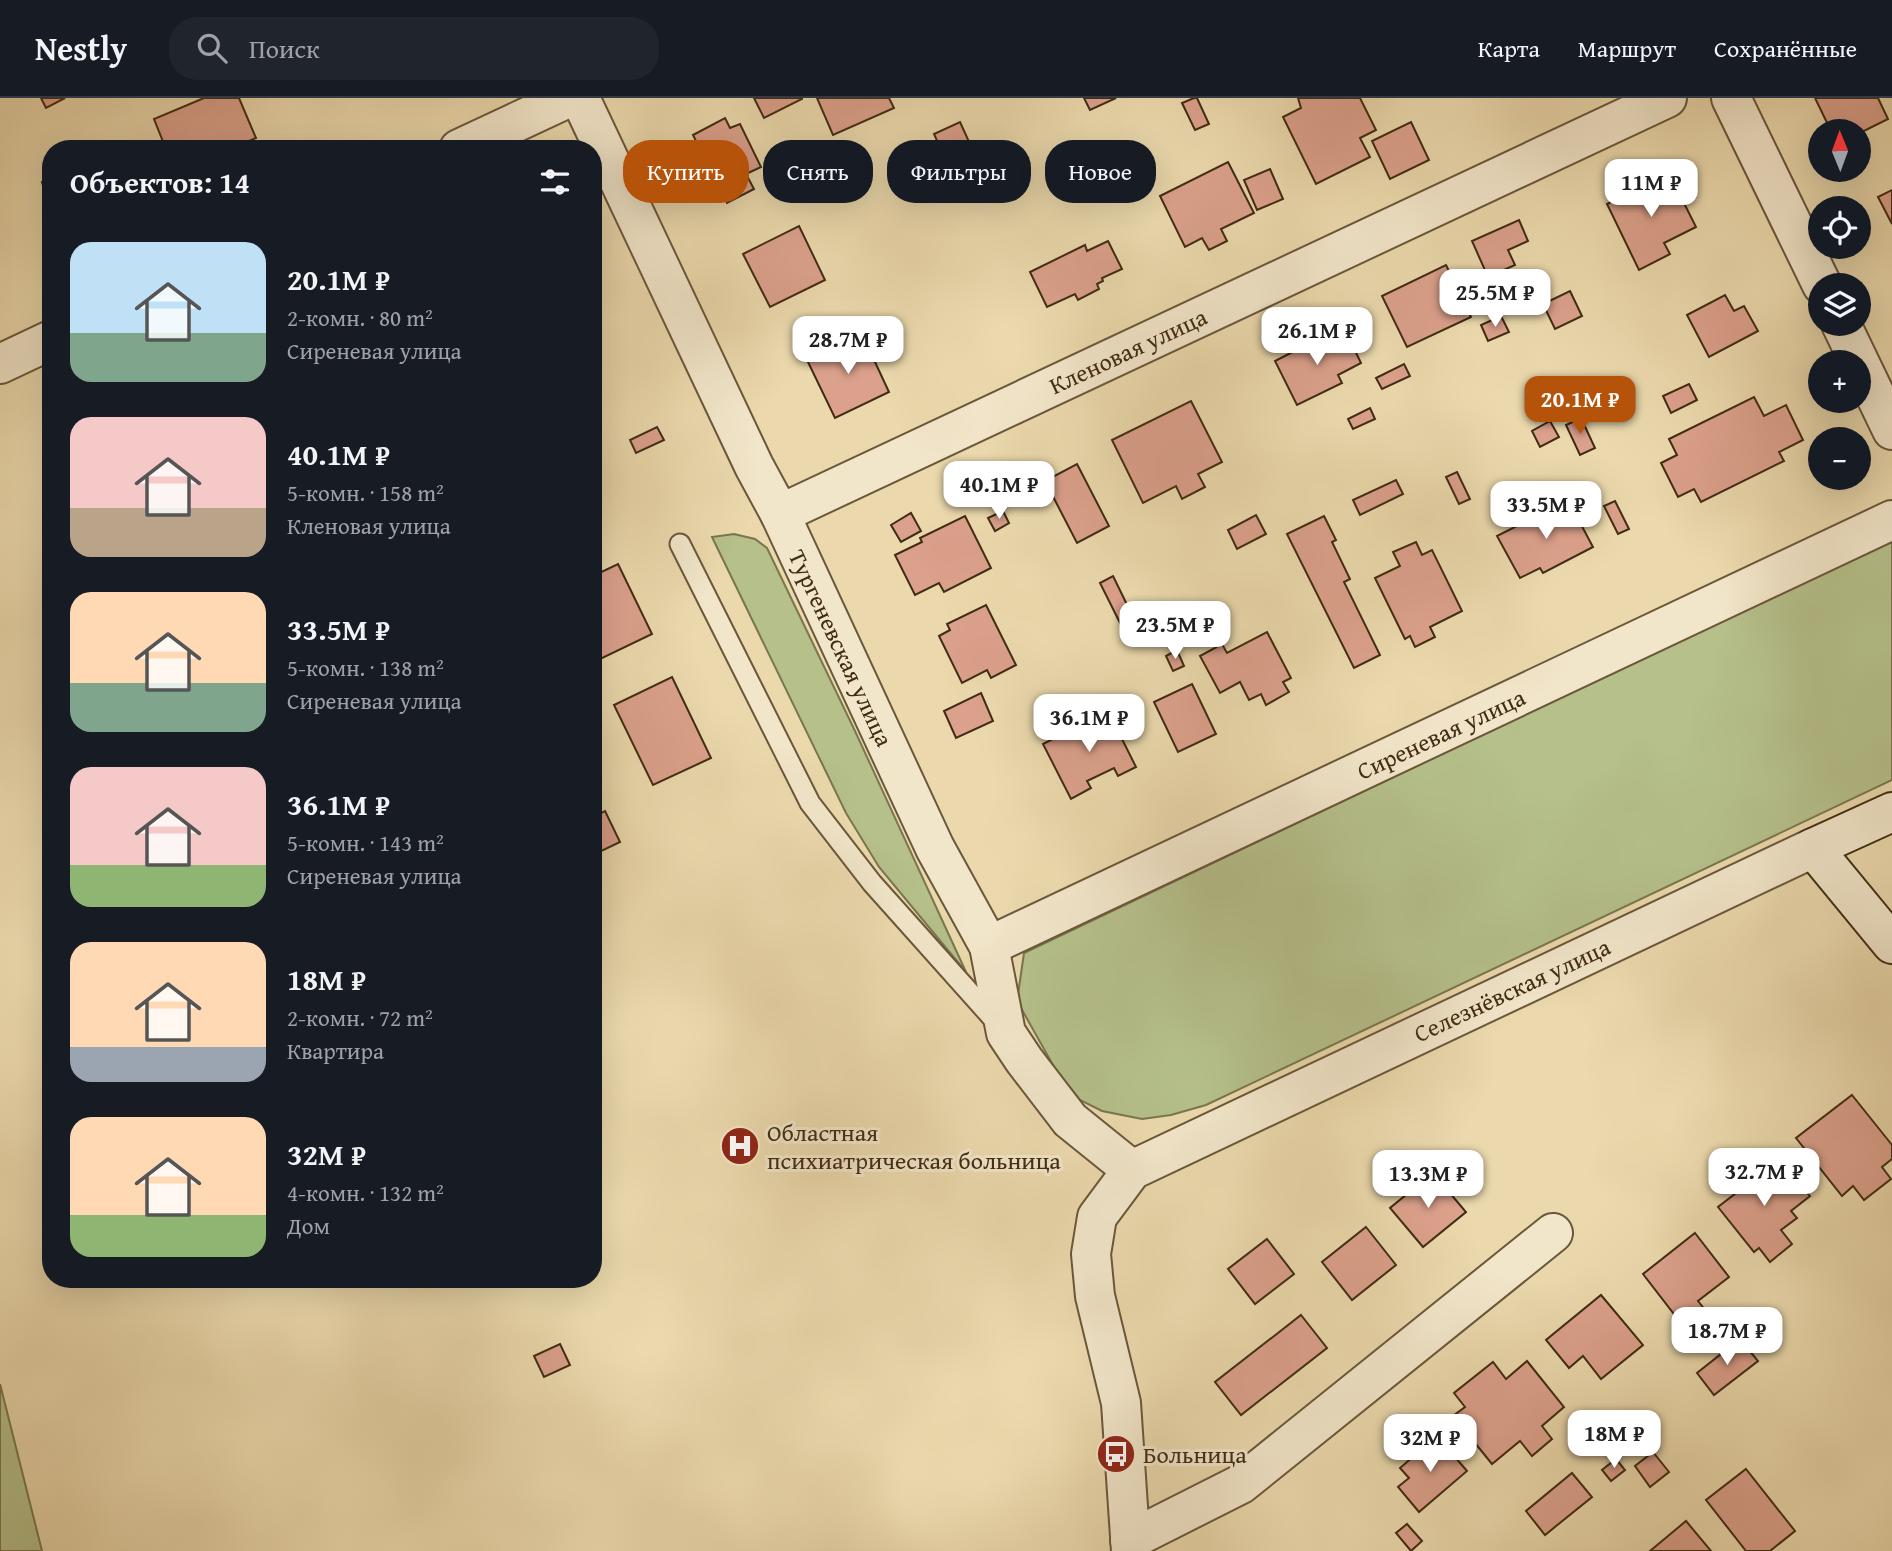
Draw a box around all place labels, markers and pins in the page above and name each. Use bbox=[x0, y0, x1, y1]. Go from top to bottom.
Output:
pin: 11M ₽ bbox=[1602, 159, 1700, 219]
pin: 25.5M ₽ bbox=[1430, 270, 1560, 329]
pin: 26.1M ₽ bbox=[1252, 308, 1382, 367]
pin: 28.7M ₽ bbox=[783, 316, 913, 376]
pin: 20.1M ₽ bbox=[1515, 376, 1645, 436]
pin: 40.1M ₽ bbox=[934, 462, 1064, 521]
pin: 33.5M ₽ bbox=[1481, 482, 1611, 541]
pin: 23.5M ₽ bbox=[1110, 602, 1240, 661]
pin: 36.1M ₽ bbox=[1024, 694, 1154, 754]
place label: Областная психиатрическая больница bbox=[767, 1115, 1061, 1178]
hospital icon: Областная психиатрическая больница bbox=[719, 1125, 761, 1167]
pin: 32.7M ₽ bbox=[1699, 1148, 1829, 1208]
pin: 13.3M ₽ bbox=[1363, 1150, 1493, 1210]
pin: 18.7M ₽ bbox=[1662, 1308, 1792, 1367]
pin: 18M ₽ bbox=[1565, 1410, 1663, 1470]
pin: 32M ₽ bbox=[1381, 1414, 1479, 1474]
bus stop icon: Больница bbox=[1095, 1433, 1137, 1475]
place label: Больница bbox=[1143, 1437, 1247, 1472]

